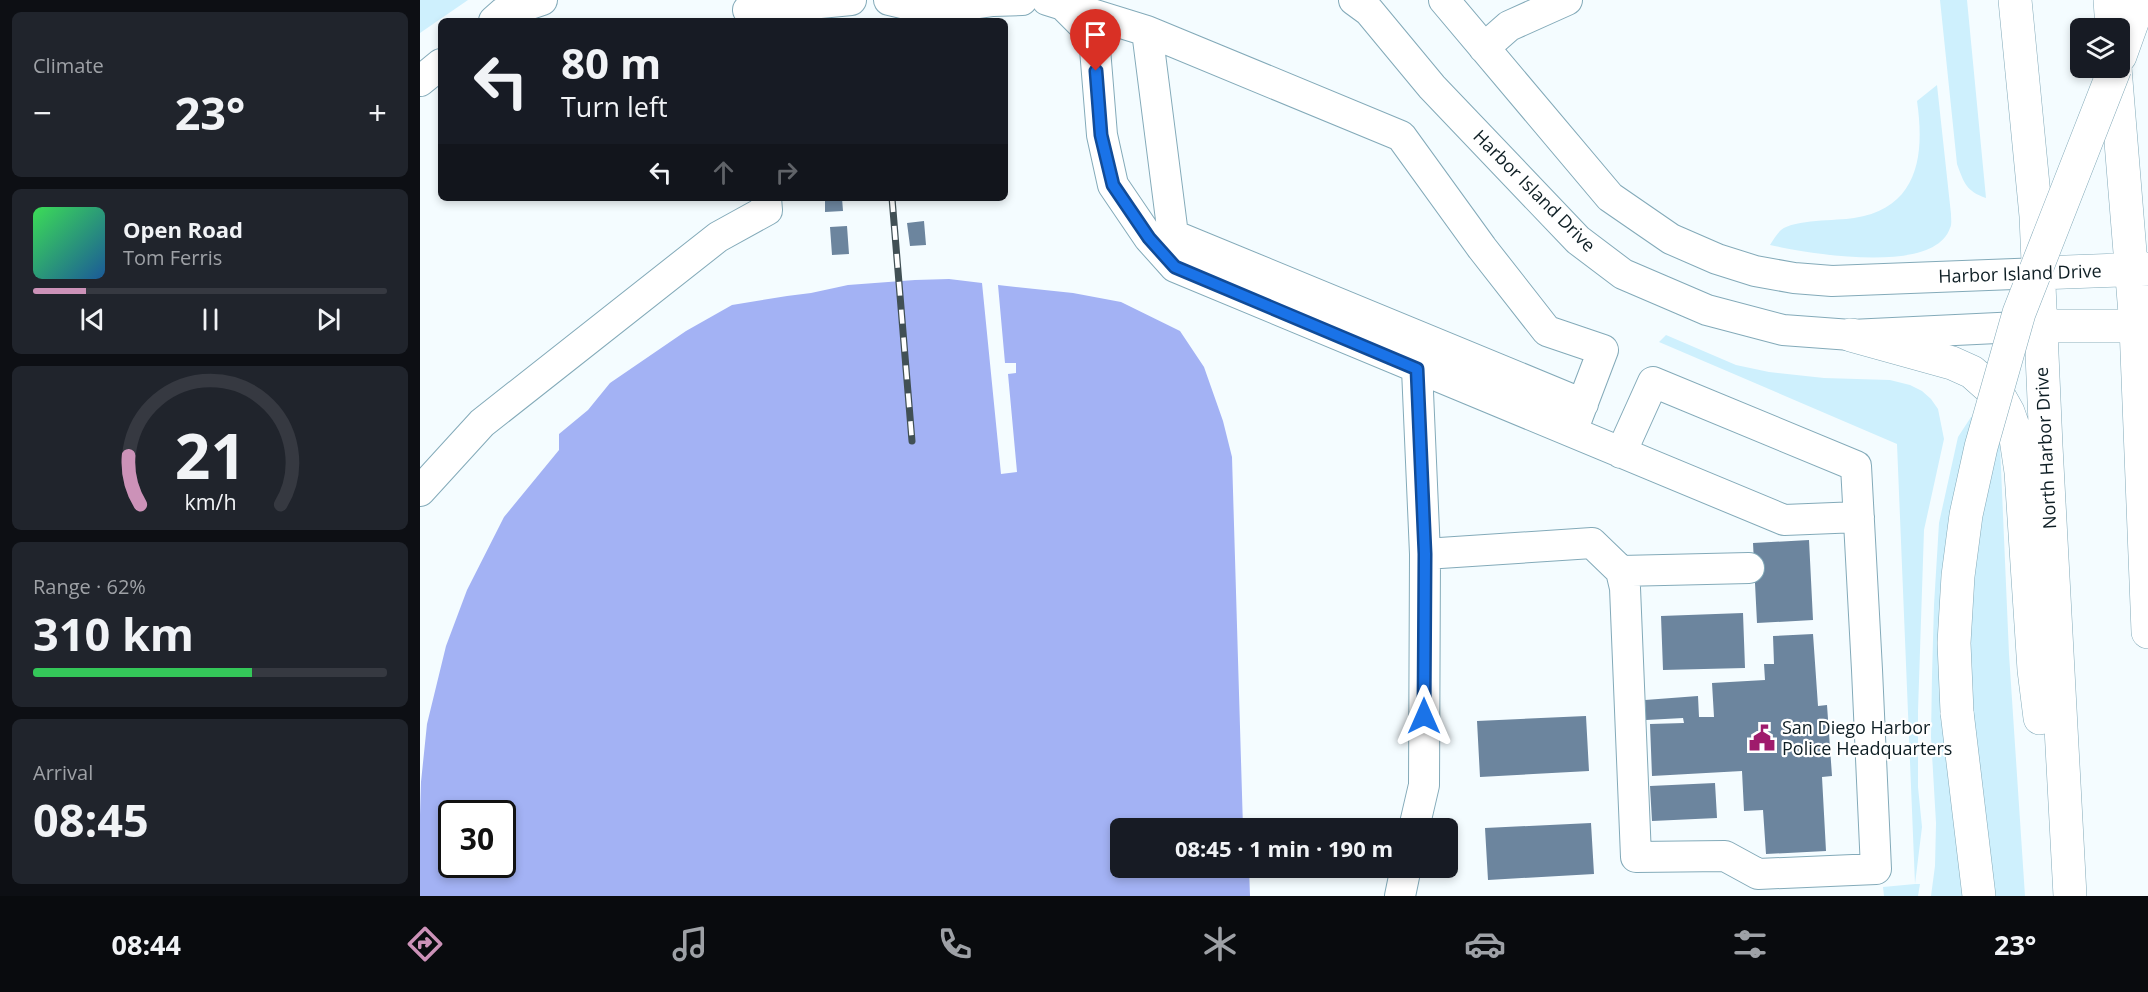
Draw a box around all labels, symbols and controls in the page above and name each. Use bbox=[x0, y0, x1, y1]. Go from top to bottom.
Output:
pin bbox=[1070, 9, 1121, 71]
icon: arrive bbox=[1079, 18, 1112, 51]
map controls bbox=[2070, 18, 2130, 78]
button: layers bbox=[2070, 18, 2130, 78]
text: 80 m bbox=[561, 34, 661, 91]
icon: left bbox=[462, 42, 540, 120]
text: Climate bbox=[33, 52, 104, 79]
text: 23° bbox=[175, 82, 245, 143]
text: Turn left bbox=[561, 88, 668, 125]
text: − bbox=[33, 90, 52, 135]
text: + bbox=[368, 90, 387, 135]
street label: Harbor Island Drive bbox=[1468, 124, 1601, 257]
icon: left bbox=[644, 156, 677, 189]
icon: ahead bbox=[707, 156, 740, 189]
icon: right bbox=[770, 156, 803, 189]
text: Open Road bbox=[123, 214, 243, 244]
text: Tom Ferris bbox=[123, 244, 222, 271]
street label: Harbor Island Drive bbox=[1938, 258, 2102, 288]
icon: previous bbox=[76, 303, 109, 336]
icon: pause bbox=[194, 303, 227, 336]
icon: next bbox=[312, 303, 345, 336]
street label: North Harbor Drive bbox=[2029, 366, 2061, 530]
text: 21 bbox=[174, 412, 246, 497]
text: km/h bbox=[184, 487, 236, 516]
text: Range · 62% bbox=[33, 573, 146, 600]
text: 310 km bbox=[33, 603, 194, 664]
position arrow bbox=[1392, 684, 1456, 748]
place label: San Diego Harbor Police Headquarters bbox=[1782, 715, 1952, 760]
public building icon: San Diego Harbor Police Headquarters bbox=[1747, 723, 1777, 753]
text: Arrival bbox=[33, 759, 93, 786]
text: 08:45 bbox=[33, 789, 149, 850]
speed limit sign: 30 bbox=[438, 800, 516, 878]
text: 08:45 · 1 min · 190 m bbox=[1175, 833, 1393, 863]
icon: directions bbox=[404, 923, 446, 965]
icon: music bbox=[669, 923, 711, 965]
icon: phone bbox=[934, 923, 976, 965]
icon: climate bbox=[1199, 923, 1241, 965]
icon: car bbox=[1464, 923, 1506, 965]
icon: filters bbox=[1729, 923, 1771, 965]
text: 08:44 bbox=[112, 926, 181, 963]
text: 23° bbox=[1994, 926, 2036, 963]

